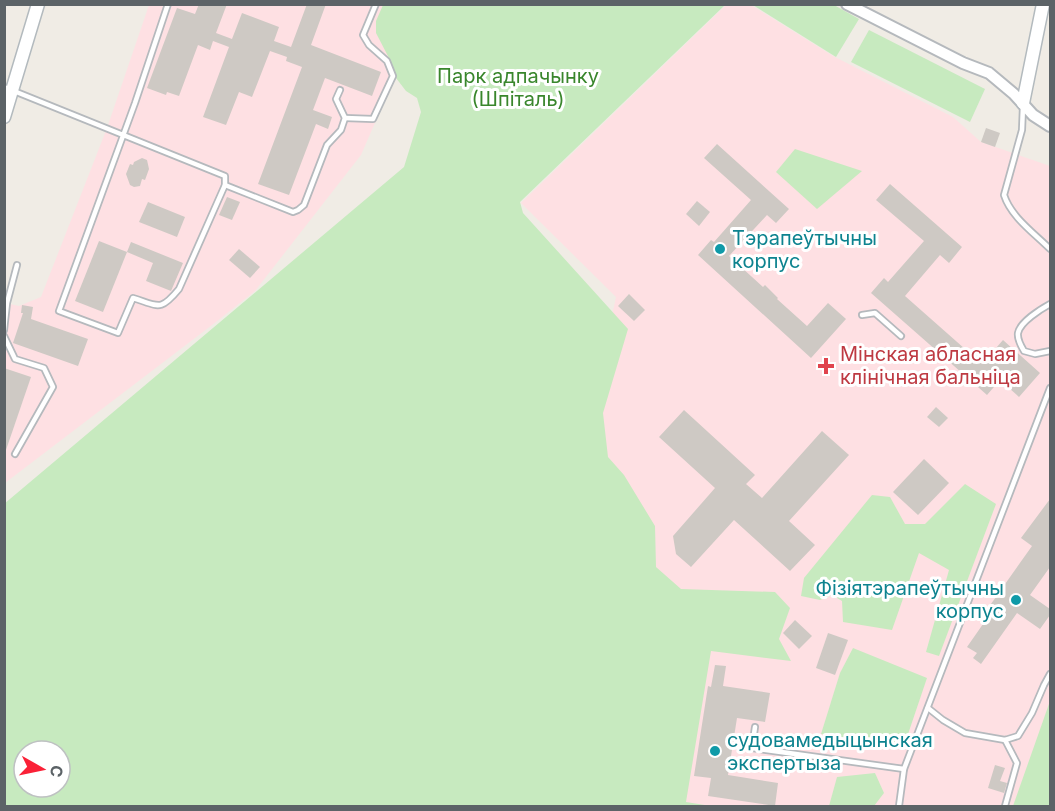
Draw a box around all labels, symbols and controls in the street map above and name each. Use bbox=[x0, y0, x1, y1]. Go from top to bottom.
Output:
park label: Парк адпачынку (Шпіталь) bbox=[437, 64, 599, 111]
place label: Тэрапеўтычны корпус bbox=[732, 226, 877, 273]
marker: Тэрапеўтычны корпус bbox=[713, 242, 727, 256]
place label: Мінская абласная клінічная бальніца bbox=[840, 342, 1021, 389]
marker: Мінская абласная клінічная бальніца bbox=[817, 357, 835, 375]
place label: Фізіятэрапеўтычны корпус bbox=[815, 576, 1004, 623]
marker: Фізіятэрапеўтычны корпус bbox=[1009, 593, 1023, 607]
place label: судовамедыцынская экспертыза bbox=[727, 728, 933, 775]
north arrow bbox=[12, 739, 72, 799]
marker: судовамедыцынская экспертыза bbox=[708, 744, 722, 758]
text: С bbox=[46, 764, 68, 779]

